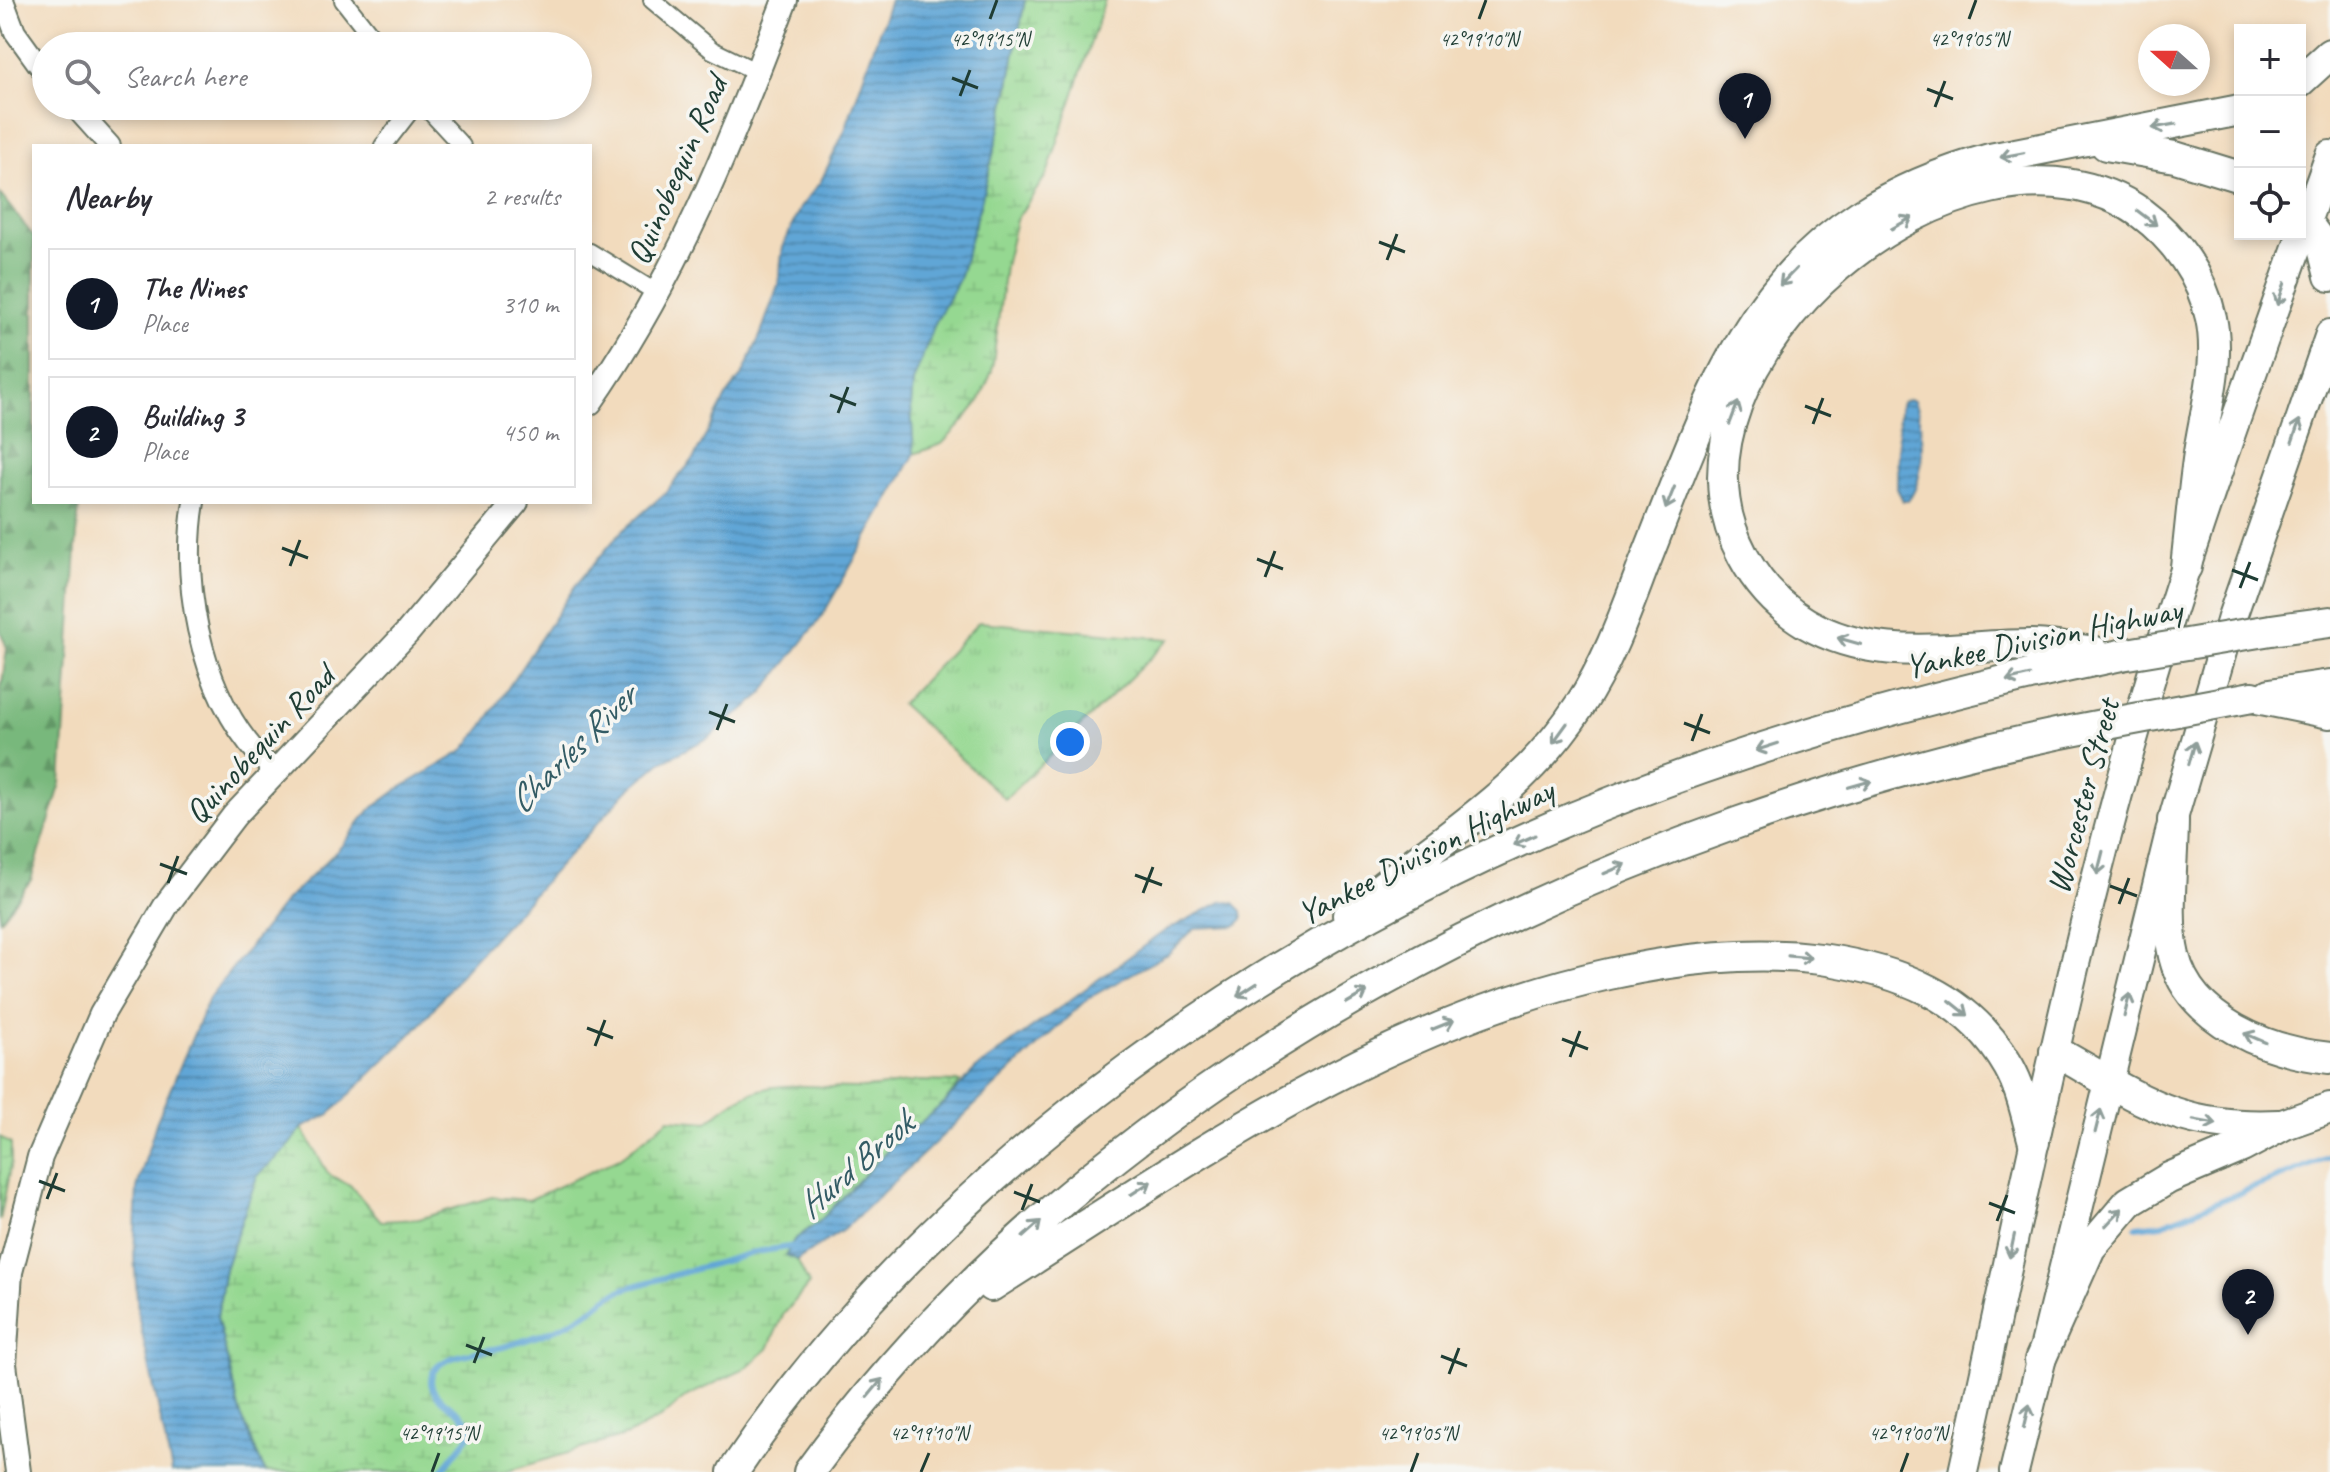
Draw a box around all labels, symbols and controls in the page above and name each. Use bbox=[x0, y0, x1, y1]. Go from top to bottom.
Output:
north arrow bbox=[2138, 24, 2210, 96]
map controls bbox=[2234, 24, 2306, 240]
button: + bbox=[2234, 24, 2306, 96]
text: 42°19'15"N bbox=[951, 27, 1032, 52]
text: 42°19'10"N bbox=[1440, 27, 1521, 52]
text: 42°19'05"N bbox=[1930, 27, 2011, 52]
search box bbox=[32, 32, 592, 120]
icon: search bbox=[60, 54, 104, 98]
text: Search here bbox=[124, 57, 246, 95]
street label: Quinobequin Road bbox=[616, 64, 739, 271]
pin: 1 bbox=[1719, 73, 1771, 139]
button: − bbox=[2234, 96, 2306, 168]
one-way arrow bbox=[2152, 119, 2177, 134]
one-way arrow bbox=[1999, 148, 2025, 163]
button: locate bbox=[2234, 168, 2306, 240]
text: Nearby bbox=[64, 175, 150, 218]
text: 2 results bbox=[484, 180, 560, 213]
one-way arrow bbox=[2136, 209, 2157, 226]
one-way arrow bbox=[1890, 214, 1914, 230]
one-way arrow bbox=[1778, 267, 1797, 287]
text: The Nines bbox=[142, 269, 245, 307]
one-way arrow bbox=[2272, 281, 2287, 306]
text: 1 bbox=[86, 288, 98, 321]
text: 310 m bbox=[502, 288, 558, 321]
text: Place bbox=[142, 307, 188, 340]
text: Building 3 bbox=[142, 397, 243, 435]
one-way arrow bbox=[1728, 401, 1742, 426]
text: 2 bbox=[86, 416, 98, 449]
text: 450 m bbox=[502, 416, 558, 449]
one-way arrow bbox=[2290, 419, 2304, 443]
text: Place bbox=[142, 435, 188, 468]
one-way arrow bbox=[1662, 485, 1677, 510]
street label: Yankee Division Highway bbox=[1901, 586, 2189, 688]
one-way arrow bbox=[1837, 632, 1863, 647]
street label: Quinobequin Road bbox=[175, 652, 348, 833]
water label: Charles River bbox=[498, 670, 650, 823]
one-way arrow bbox=[2005, 672, 2031, 687]
street label: Worcester Street bbox=[2036, 691, 2130, 898]
one-way arrow bbox=[1552, 721, 1568, 743]
your location bbox=[1050, 722, 1090, 762]
one-way arrow bbox=[1755, 740, 1780, 755]
one-way arrow bbox=[2186, 741, 2200, 766]
street label: Yankee Division Highway bbox=[1290, 767, 1564, 935]
one-way arrow bbox=[1847, 776, 1873, 791]
one-way arrow bbox=[1513, 833, 1537, 848]
one-way arrow bbox=[2092, 849, 2107, 875]
one-way arrow bbox=[1602, 861, 1627, 876]
one-way arrow bbox=[1786, 950, 1813, 965]
one-way arrow bbox=[1236, 983, 1259, 999]
one-way arrow bbox=[1345, 989, 1368, 1005]
one-way arrow bbox=[2120, 992, 2135, 1018]
one-way arrow bbox=[1948, 999, 1969, 1017]
one-way arrow bbox=[1431, 1017, 1455, 1031]
one-way arrow bbox=[2243, 1030, 2268, 1045]
water label: Hurd Brook bbox=[787, 1098, 927, 1228]
one-way arrow bbox=[2092, 1109, 2107, 1135]
one-way arrow bbox=[2192, 1116, 2217, 1131]
one-way arrow bbox=[1129, 1179, 1152, 1195]
one-way arrow bbox=[2104, 1208, 2122, 1228]
one-way arrow bbox=[1022, 1221, 1042, 1239]
one-way arrow bbox=[2004, 1233, 2019, 1258]
pin: 2 bbox=[2222, 1269, 2274, 1335]
one-way arrow bbox=[865, 1379, 883, 1399]
one-way arrow bbox=[2020, 1404, 2035, 1430]
text: 42°19'15"N bbox=[400, 1421, 481, 1446]
text: 42°19'10"N bbox=[890, 1421, 971, 1446]
text: 42°19'05"N bbox=[1379, 1421, 1460, 1446]
text: 42°19'00"N bbox=[1869, 1421, 1950, 1446]

